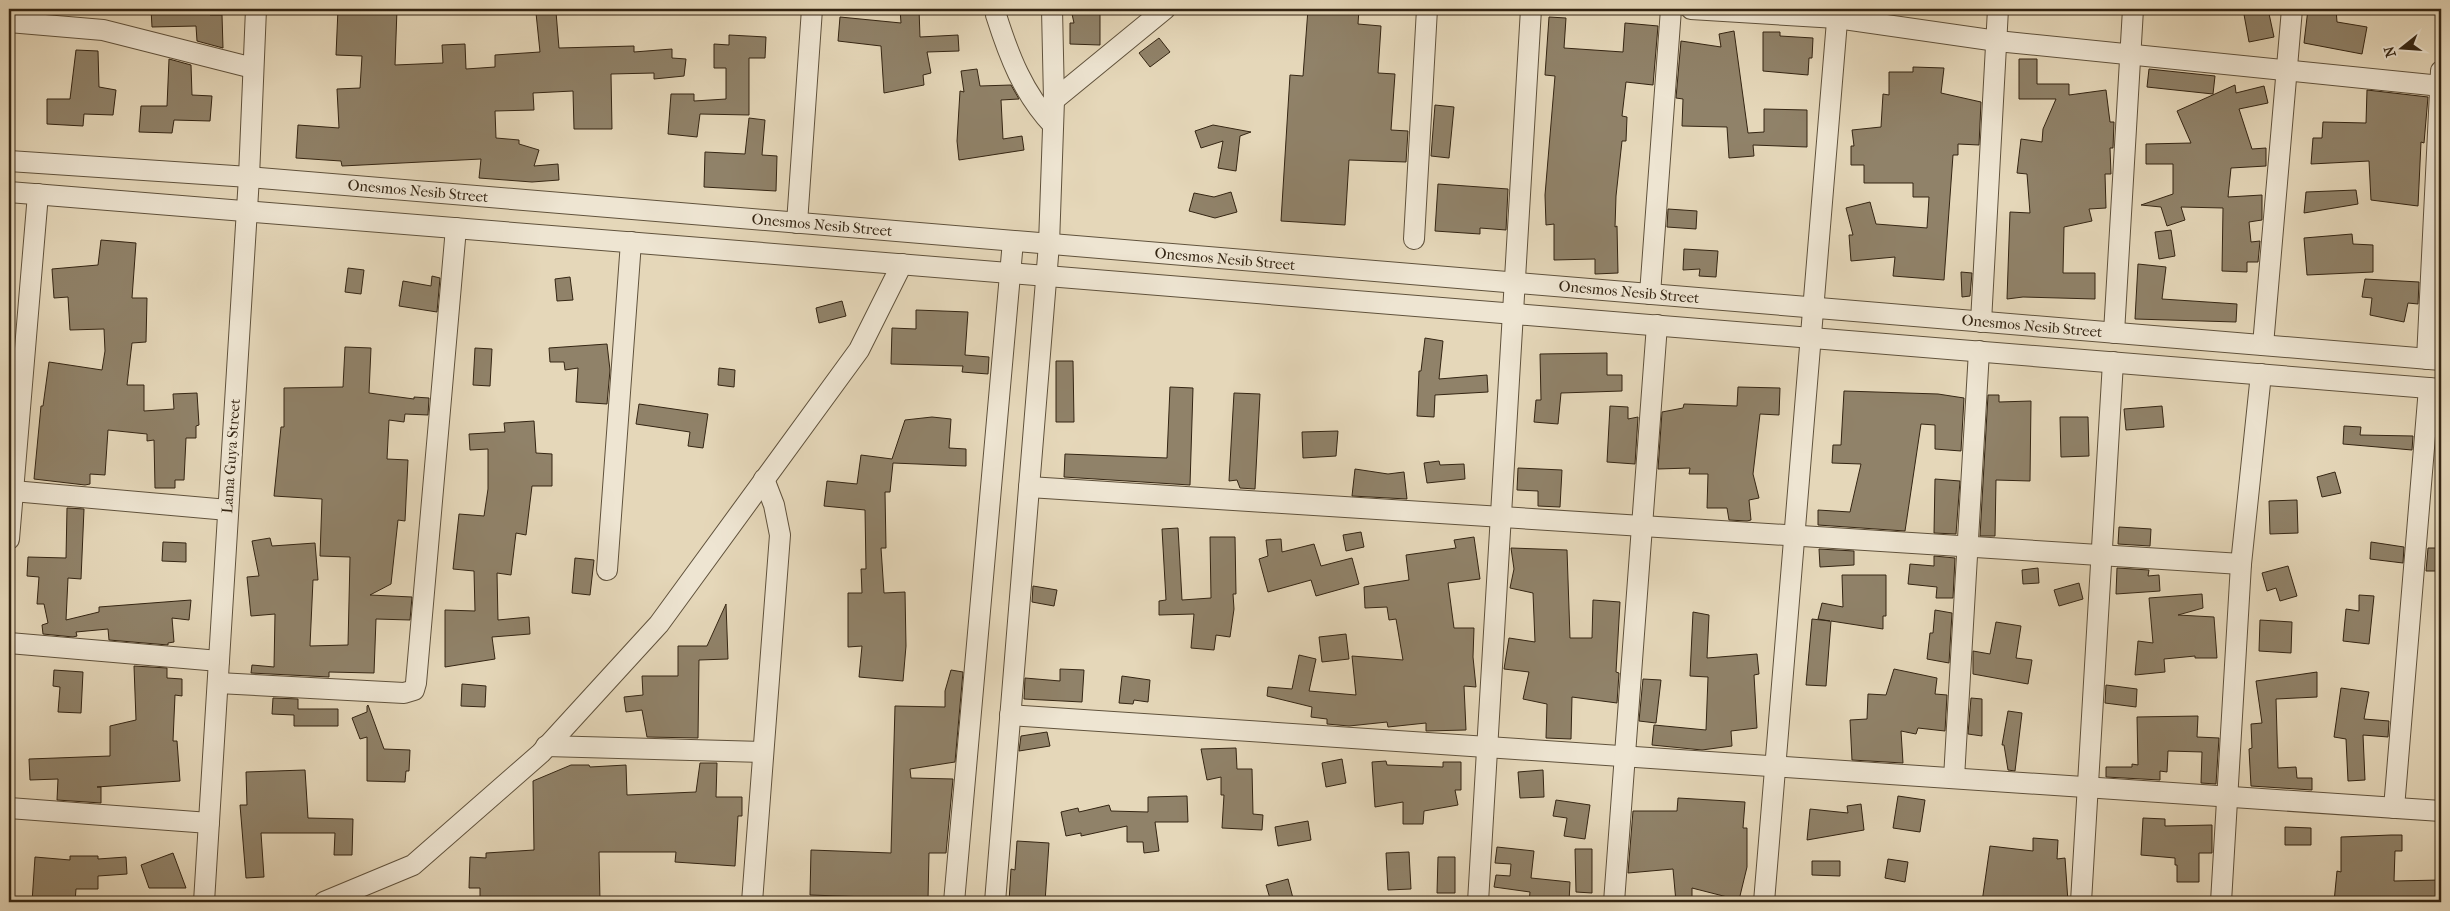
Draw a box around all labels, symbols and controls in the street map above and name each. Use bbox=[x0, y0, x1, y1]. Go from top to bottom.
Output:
north arrow bbox=[2378, 22, 2428, 72]
text: N bbox=[2380, 44, 2400, 59]
street label: Onesmos Nesib Street bbox=[347, 176, 490, 206]
street label: Onesmos Nesib Street bbox=[751, 210, 894, 240]
street label: Onesmos Nesib Street bbox=[1154, 244, 1297, 274]
street label: Onesmos Nesib Street bbox=[1558, 277, 1701, 307]
street label: Onesmos Nesib Street bbox=[1961, 311, 2104, 341]
street label: Lama Guya Street bbox=[218, 397, 244, 514]

